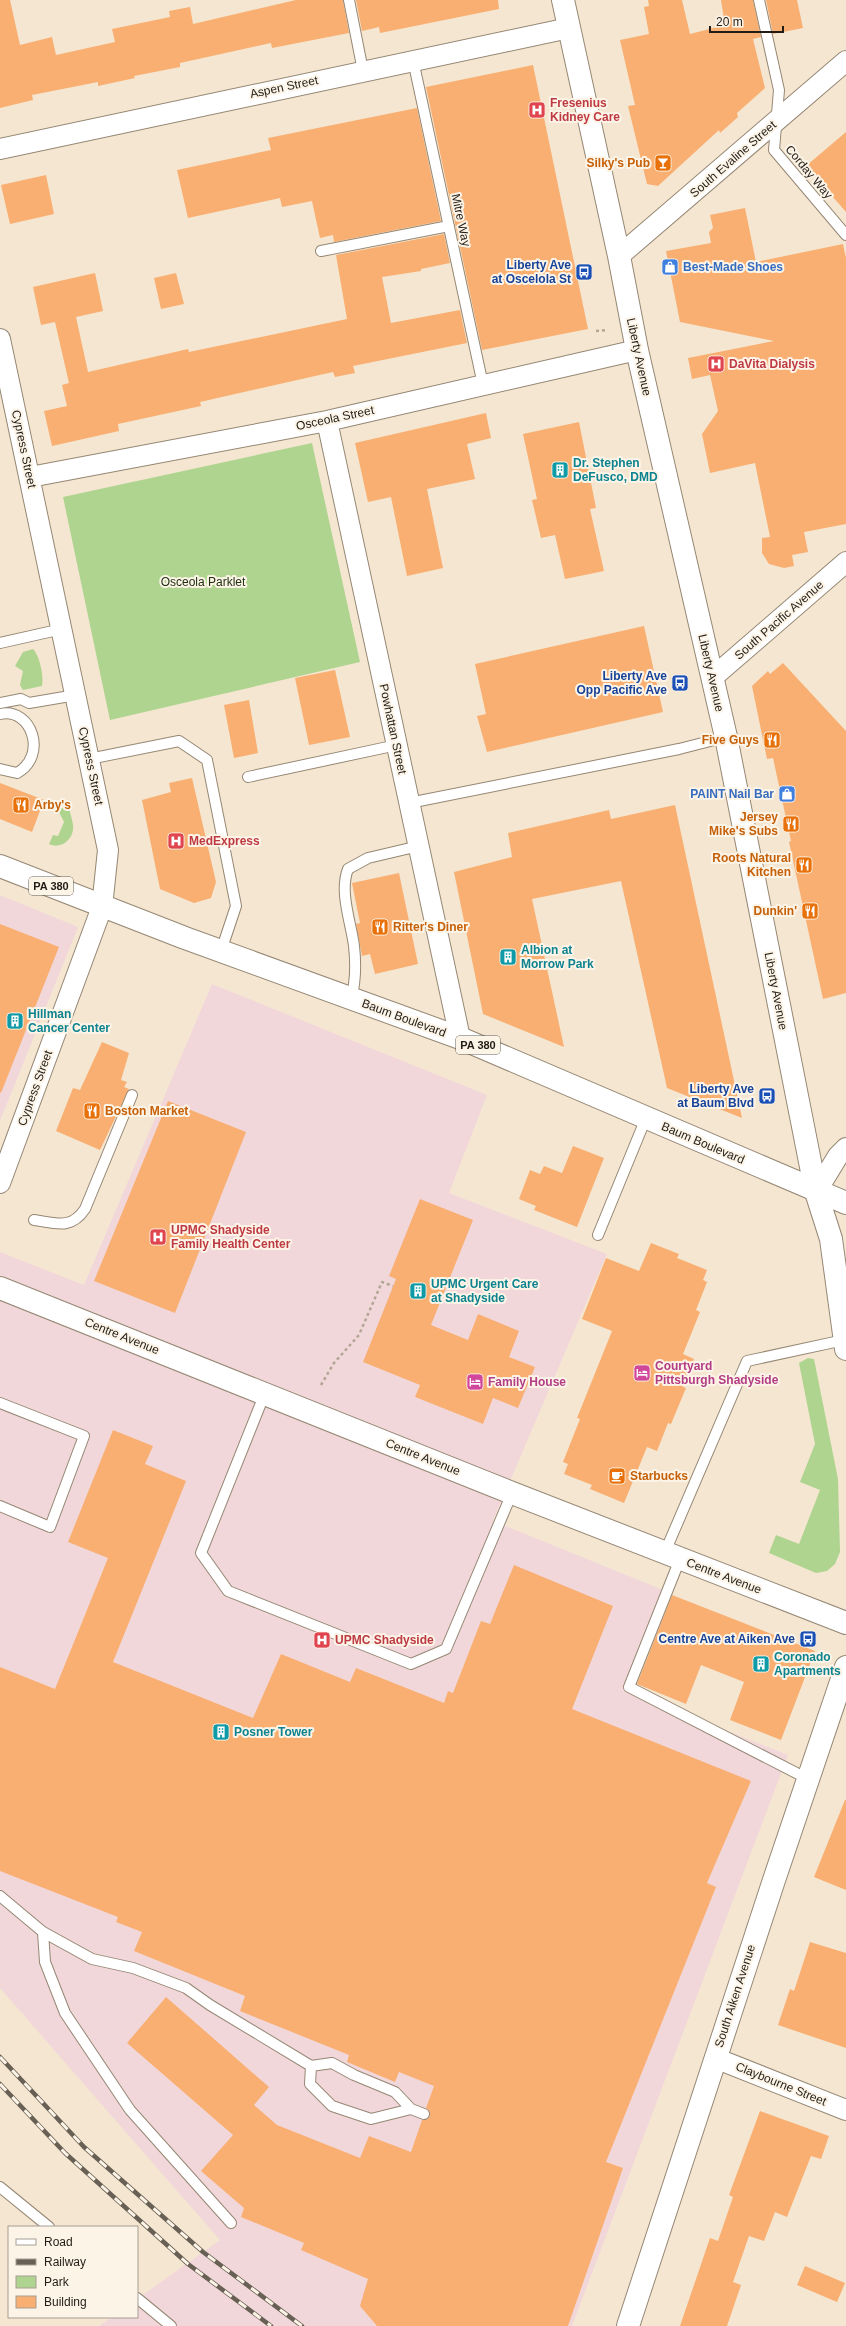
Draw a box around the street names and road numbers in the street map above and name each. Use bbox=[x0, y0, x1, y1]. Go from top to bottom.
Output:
street label: Aspen Street bbox=[249, 73, 320, 101]
street label: South Evaline Street bbox=[687, 117, 779, 200]
street label: Corday Way bbox=[783, 142, 835, 202]
street label: Mitre Way bbox=[449, 192, 473, 248]
street label: Liberty Avenue bbox=[624, 317, 654, 397]
street label: Osceola Street bbox=[295, 403, 376, 433]
street label: Cypress Street bbox=[9, 409, 39, 490]
street label: South Pacific Avenue bbox=[732, 577, 827, 662]
street label: Liberty Avenue bbox=[695, 633, 727, 713]
street label: Powhattan Street bbox=[377, 683, 410, 776]
street label: Cypress Street bbox=[76, 726, 106, 807]
road number: PA 380 bbox=[29, 877, 73, 895]
street label: Liberty Avenue bbox=[762, 951, 790, 1032]
street label: Baum Boulevard bbox=[360, 996, 448, 1040]
road number: PA 380 bbox=[456, 1036, 500, 1054]
street label: Cypress Street bbox=[15, 1048, 55, 1128]
street label: Baum Boulevard bbox=[659, 1119, 747, 1167]
street label: Centre Avenue bbox=[83, 1315, 162, 1357]
street label: Centre Avenue bbox=[384, 1436, 463, 1478]
street label: Centre Avenue bbox=[685, 1555, 764, 1597]
street label: South Aiken Avenue bbox=[712, 1943, 758, 2049]
street label: Claybourne Street bbox=[734, 2059, 829, 2109]

